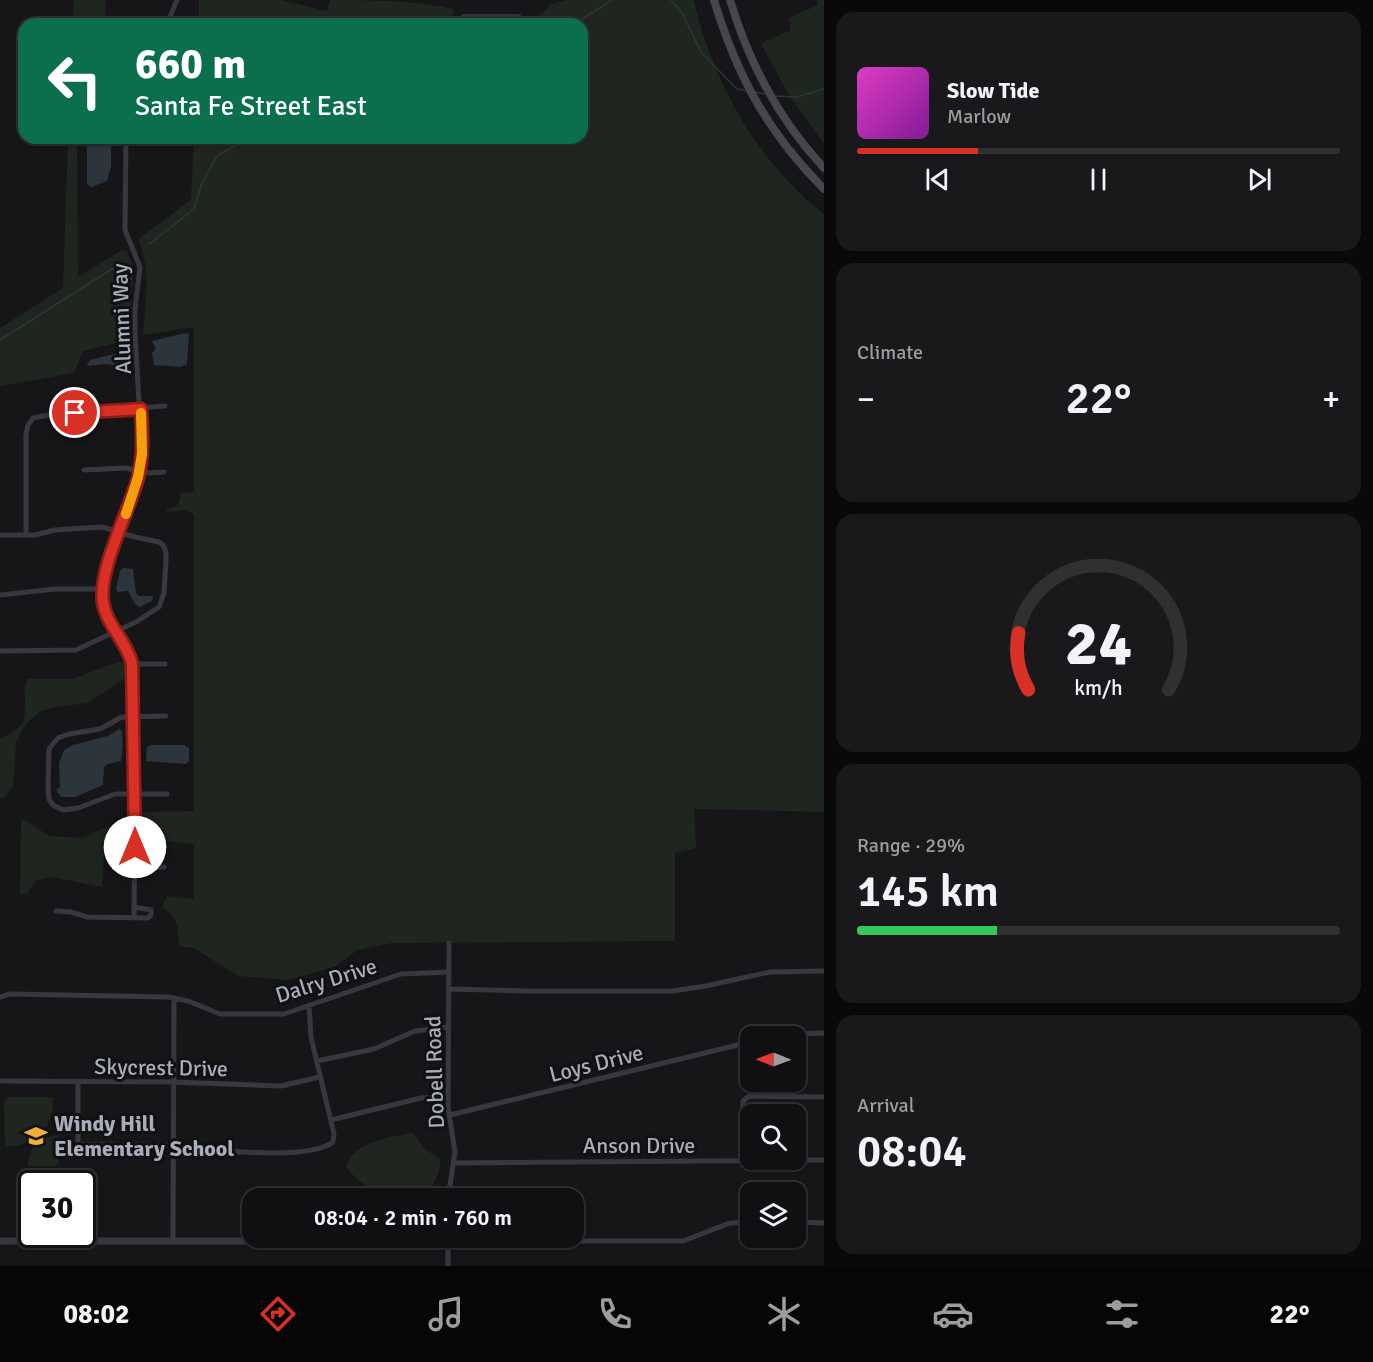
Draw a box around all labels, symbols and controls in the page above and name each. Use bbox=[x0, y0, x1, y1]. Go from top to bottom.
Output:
text: 660 m bbox=[135, 39, 246, 90]
icon: left bbox=[36, 42, 114, 120]
text: Slow Tide bbox=[947, 77, 1039, 104]
text: Santa Fe Street East bbox=[135, 90, 367, 123]
text: Marlow bbox=[947, 104, 1011, 129]
icon: previous bbox=[921, 163, 954, 196]
icon: pause bbox=[1082, 163, 1115, 196]
icon: next bbox=[1243, 163, 1276, 196]
street label: Alumni Way bbox=[106, 262, 137, 375]
text: Climate bbox=[857, 340, 923, 365]
text: 22° bbox=[1066, 371, 1131, 426]
text: − bbox=[857, 379, 875, 420]
text: + bbox=[1322, 379, 1340, 420]
pin bbox=[49, 387, 100, 438]
icon: arrive bbox=[58, 396, 91, 429]
text: 24 bbox=[1065, 605, 1132, 682]
text: km/h bbox=[1074, 675, 1123, 701]
position arrow bbox=[103, 815, 167, 879]
text: Range · 29% bbox=[857, 833, 965, 858]
text: 145 km bbox=[857, 864, 999, 919]
street label: Dalry Drive bbox=[272, 952, 380, 1009]
street label: Dobell Road bbox=[419, 1015, 450, 1129]
north arrow bbox=[740, 1026, 806, 1092]
map controls bbox=[740, 1026, 806, 1248]
street label: Loys Drive bbox=[546, 1039, 646, 1088]
street label: Skycrest Drive bbox=[94, 1053, 228, 1082]
text: Arrival bbox=[857, 1093, 915, 1118]
button: search bbox=[740, 1104, 806, 1170]
place label: Windy Hill Elementary School bbox=[54, 1110, 234, 1162]
school or university icon: Windy Hill Elementary School bbox=[23, 1123, 49, 1149]
text: 08:04 bbox=[857, 1124, 967, 1179]
street label: Anson Drive bbox=[583, 1132, 695, 1159]
speed limit sign: 30 bbox=[18, 1170, 96, 1248]
button: layers bbox=[740, 1182, 806, 1248]
text: 08:04 · 2 min · 760 m bbox=[314, 1204, 512, 1231]
icon: directions bbox=[257, 1293, 299, 1335]
icon: music bbox=[425, 1293, 467, 1335]
icon: phone bbox=[594, 1293, 636, 1335]
icon: climate bbox=[763, 1293, 805, 1335]
icon: car bbox=[932, 1293, 974, 1335]
icon: filters bbox=[1101, 1293, 1143, 1335]
text: 08:02 bbox=[63, 1298, 130, 1331]
text: 22° bbox=[1270, 1298, 1310, 1331]

